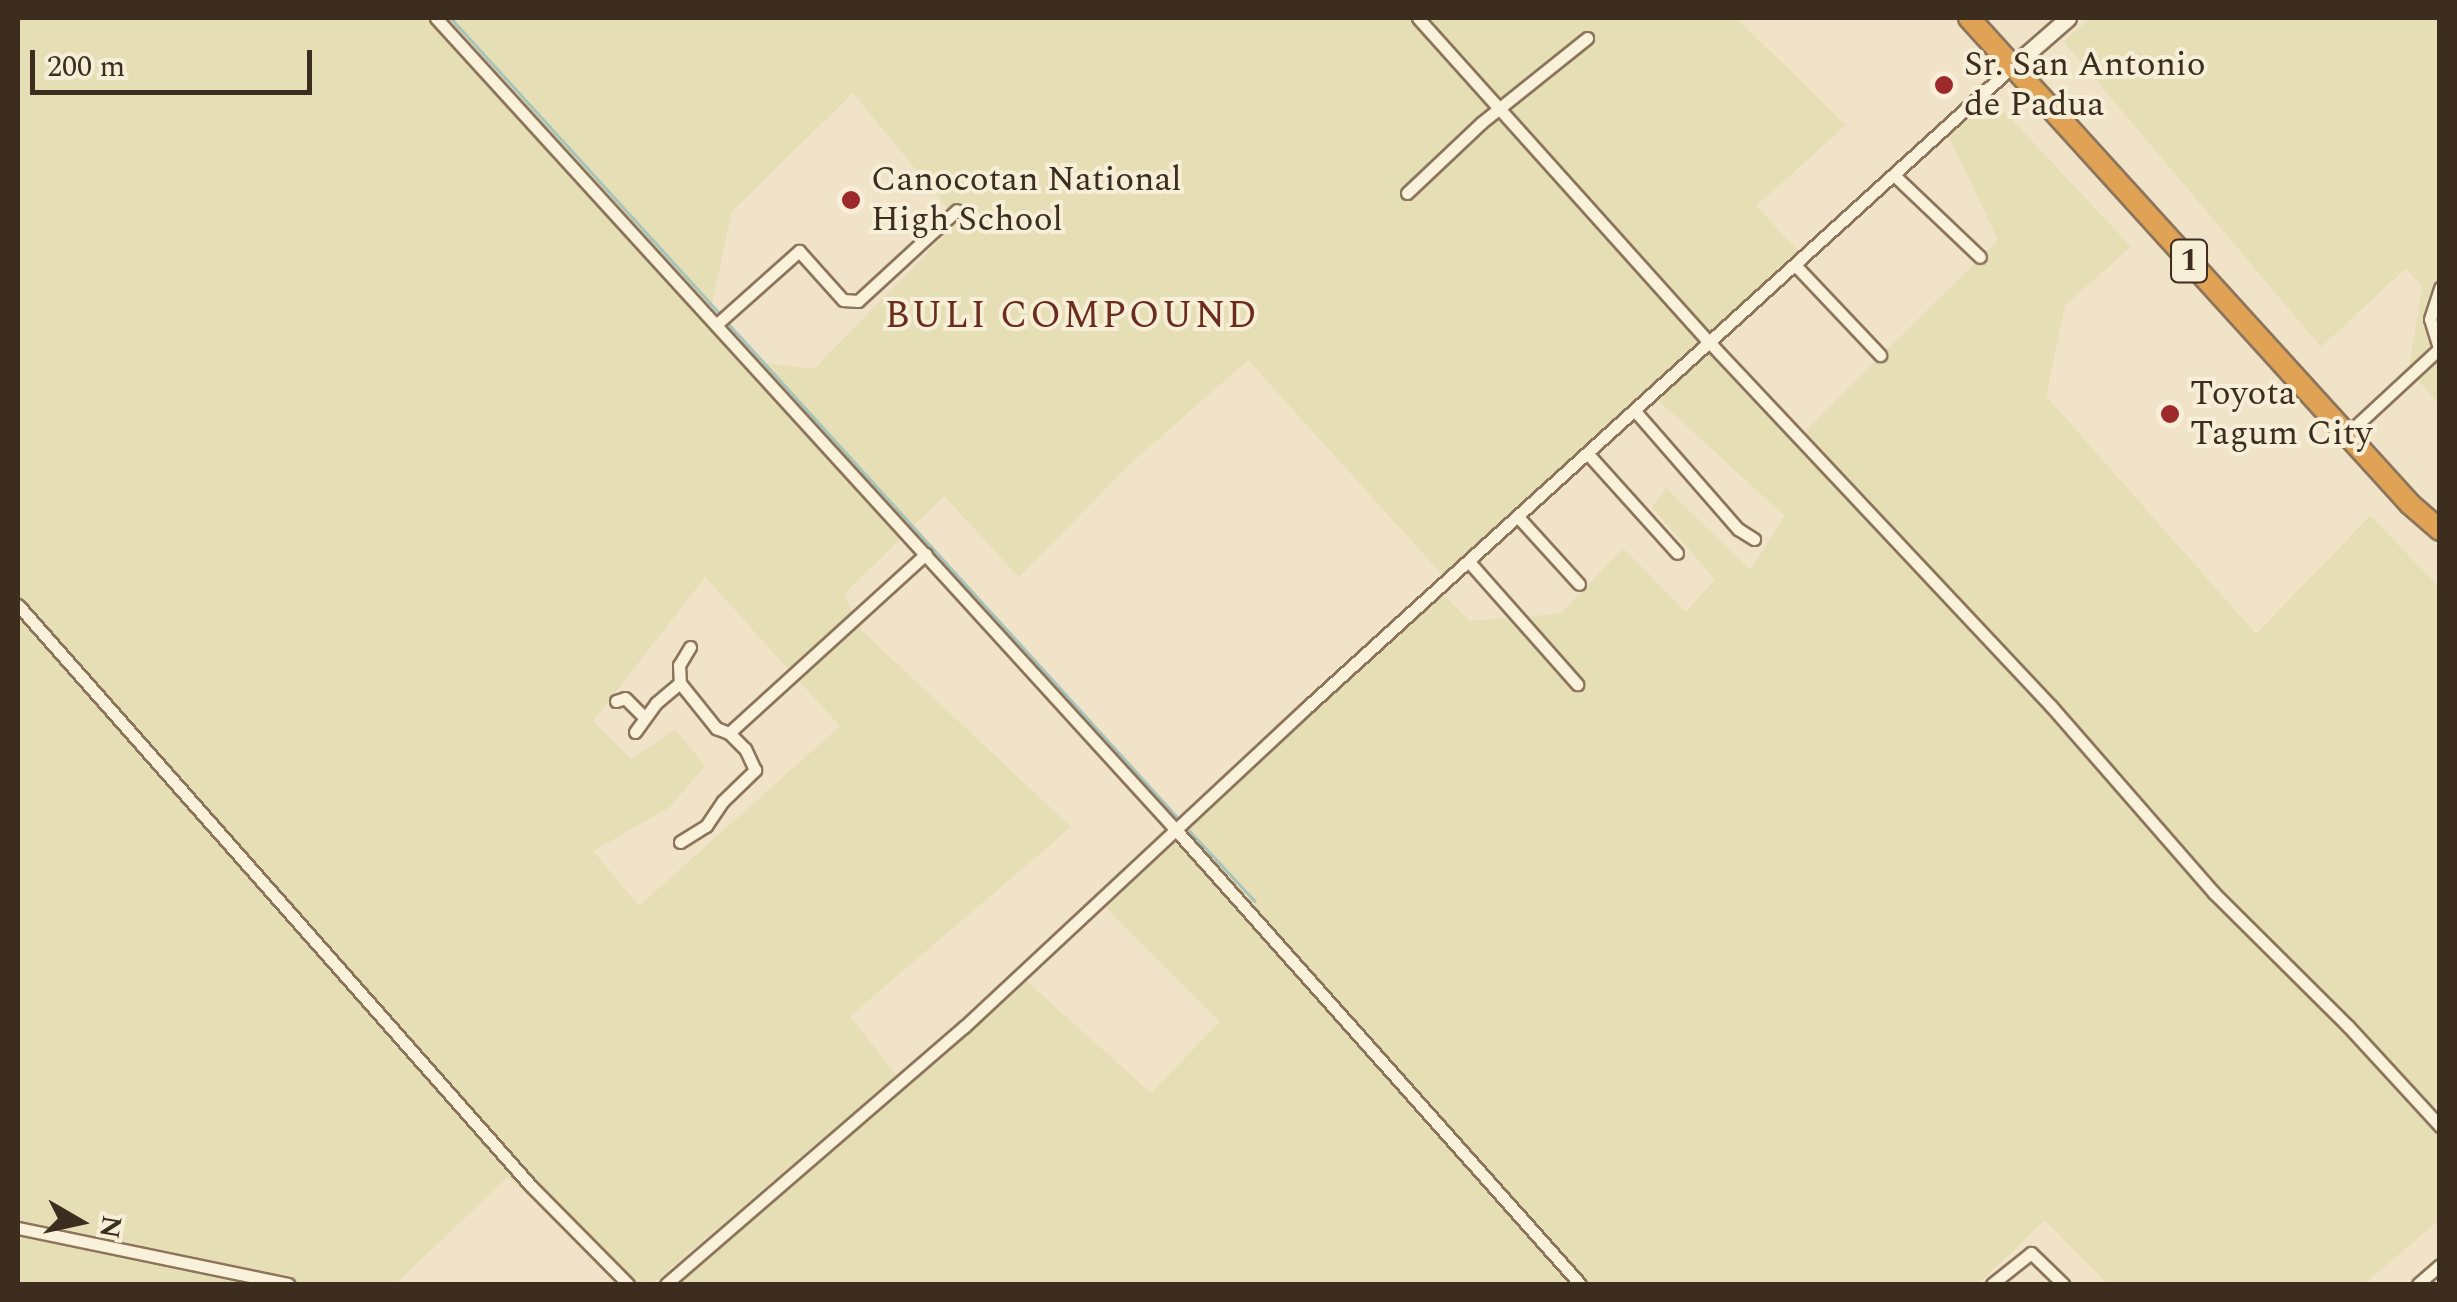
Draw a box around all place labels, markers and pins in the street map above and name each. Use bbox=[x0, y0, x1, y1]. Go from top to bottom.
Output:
place label: Sr. San Antonio de Padua bbox=[1964, 44, 2206, 126]
marker: Sr. San Antonio de Padua bbox=[1933, 74, 1955, 96]
place label: Canocotan National High School bbox=[871, 159, 1182, 241]
marker: Canocotan National High School bbox=[840, 189, 862, 211]
place label: Toyota Tagum City bbox=[2190, 373, 2372, 455]
marker: Toyota Tagum City bbox=[2159, 403, 2181, 425]

